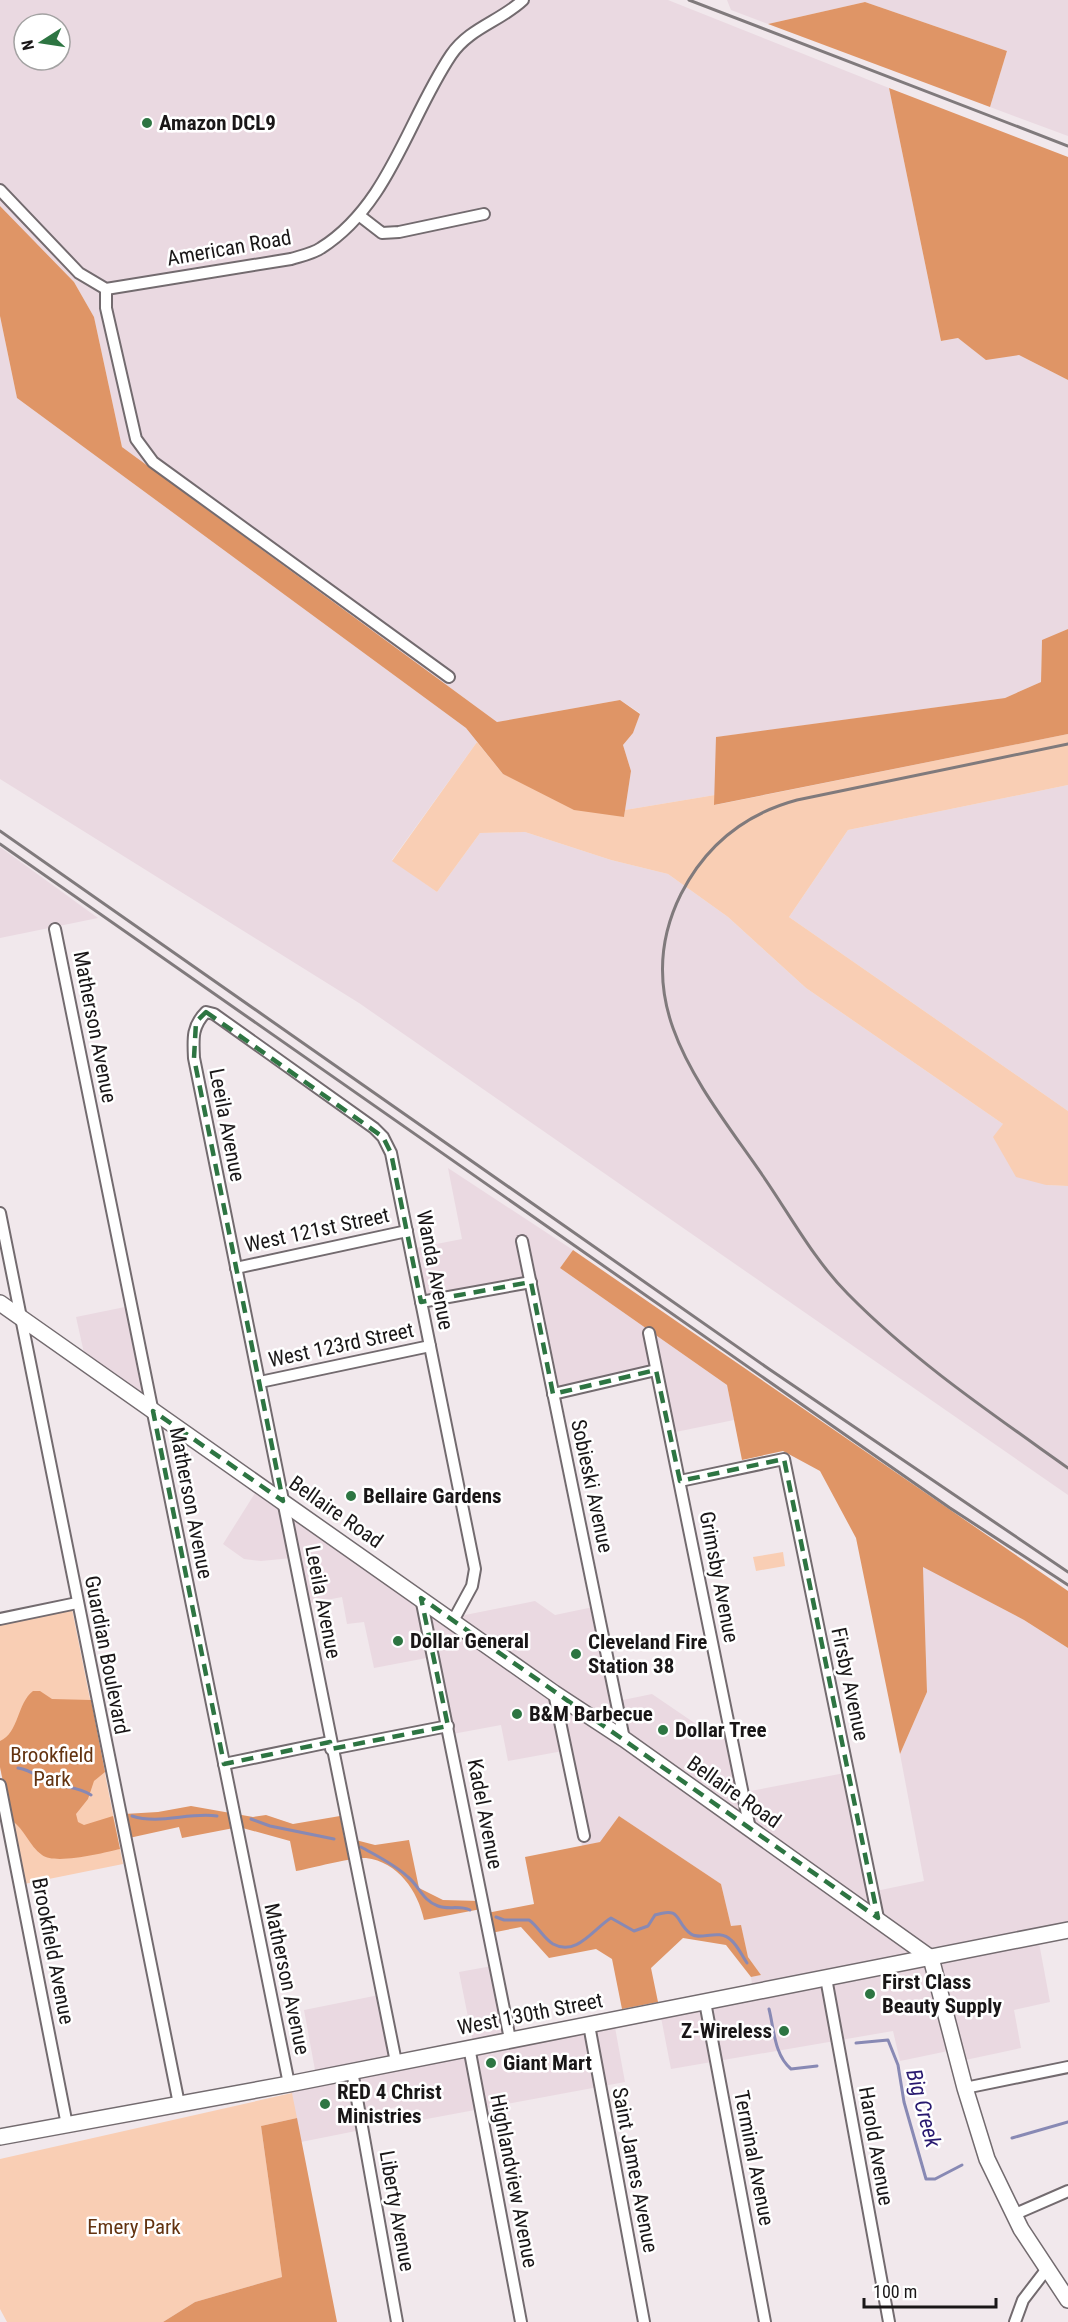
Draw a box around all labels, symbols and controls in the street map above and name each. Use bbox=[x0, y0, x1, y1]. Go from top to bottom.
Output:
north arrow bbox=[12, 12, 72, 72]
text: N bbox=[18, 38, 38, 52]
place label: Amazon DCL9 bbox=[159, 111, 276, 135]
marker: Amazon DCL9 bbox=[140, 116, 154, 130]
street label: American Road bbox=[165, 225, 293, 271]
street label: Matherson Avenue bbox=[69, 949, 122, 1105]
street label: Leeila Avenue bbox=[204, 1066, 250, 1184]
street label: West 121st Street bbox=[243, 1203, 391, 1257]
street label: Wanda Avenue bbox=[412, 1208, 458, 1332]
street label: West 123rd Street bbox=[266, 1318, 416, 1372]
street label: Sobieski Avenue bbox=[566, 1417, 618, 1555]
street label: Matherson Avenue bbox=[165, 1425, 218, 1581]
street label: Bellaire Road bbox=[285, 1471, 387, 1553]
place label: Bellaire Gardens bbox=[363, 1484, 502, 1508]
marker: Bellaire Gardens bbox=[344, 1489, 358, 1503]
street label: Grimsby Avenue bbox=[695, 1509, 744, 1645]
street label: Leeila Avenue bbox=[300, 1543, 346, 1661]
street label: Guardian Boulevard bbox=[80, 1574, 134, 1736]
street label: Firsby Avenue bbox=[826, 1625, 874, 1743]
place label: Dollar General bbox=[410, 1629, 529, 1653]
place label: Cleveland Fire Station 38 bbox=[588, 1630, 707, 1678]
marker: Dollar General bbox=[391, 1634, 405, 1648]
marker: Cleveland Fire Station 38 bbox=[569, 1647, 583, 1661]
place label: B&M Barbecue bbox=[529, 1702, 653, 1726]
marker: B&M Barbecue bbox=[510, 1707, 524, 1721]
place label: Dollar Tree bbox=[675, 1718, 767, 1742]
marker: Dollar Tree bbox=[656, 1723, 670, 1737]
park label: Brookfield Park bbox=[10, 1743, 94, 1791]
street label: Bellaire Road bbox=[683, 1751, 785, 1833]
street label: Kadel Avenue bbox=[463, 1757, 507, 1871]
street label: Brookfield Avenue bbox=[27, 1876, 79, 2027]
street label: Matherson Avenue bbox=[259, 1901, 315, 2057]
place label: First Class Beauty Supply bbox=[882, 1970, 1002, 2018]
marker: First Class Beauty Supply bbox=[863, 1987, 877, 2001]
street label: West 130th Street bbox=[455, 1988, 605, 2040]
place label: Z-Wireless bbox=[681, 2019, 772, 2043]
marker: Z-Wireless bbox=[777, 2024, 791, 2038]
place label: Giant Mart bbox=[503, 2051, 592, 2075]
marker: Giant Mart bbox=[484, 2056, 498, 2070]
water label: Big Creek bbox=[901, 2066, 946, 2150]
place label: RED 4 Christ Ministries bbox=[337, 2080, 442, 2128]
street label: Saint James Avenue bbox=[607, 2085, 663, 2255]
street label: Harold Avenue bbox=[854, 2085, 898, 2207]
street label: Terminal Avenue bbox=[729, 2088, 779, 2228]
street label: Highlandview Avenue bbox=[485, 2092, 543, 2270]
marker: RED 4 Christ Ministries bbox=[318, 2097, 332, 2111]
street label: Liberty Avenue bbox=[375, 2149, 419, 2273]
park label: Emery Park bbox=[87, 2215, 181, 2239]
scale bar bbox=[864, 2271, 996, 2309]
text: 100 m bbox=[873, 2281, 917, 2302]

